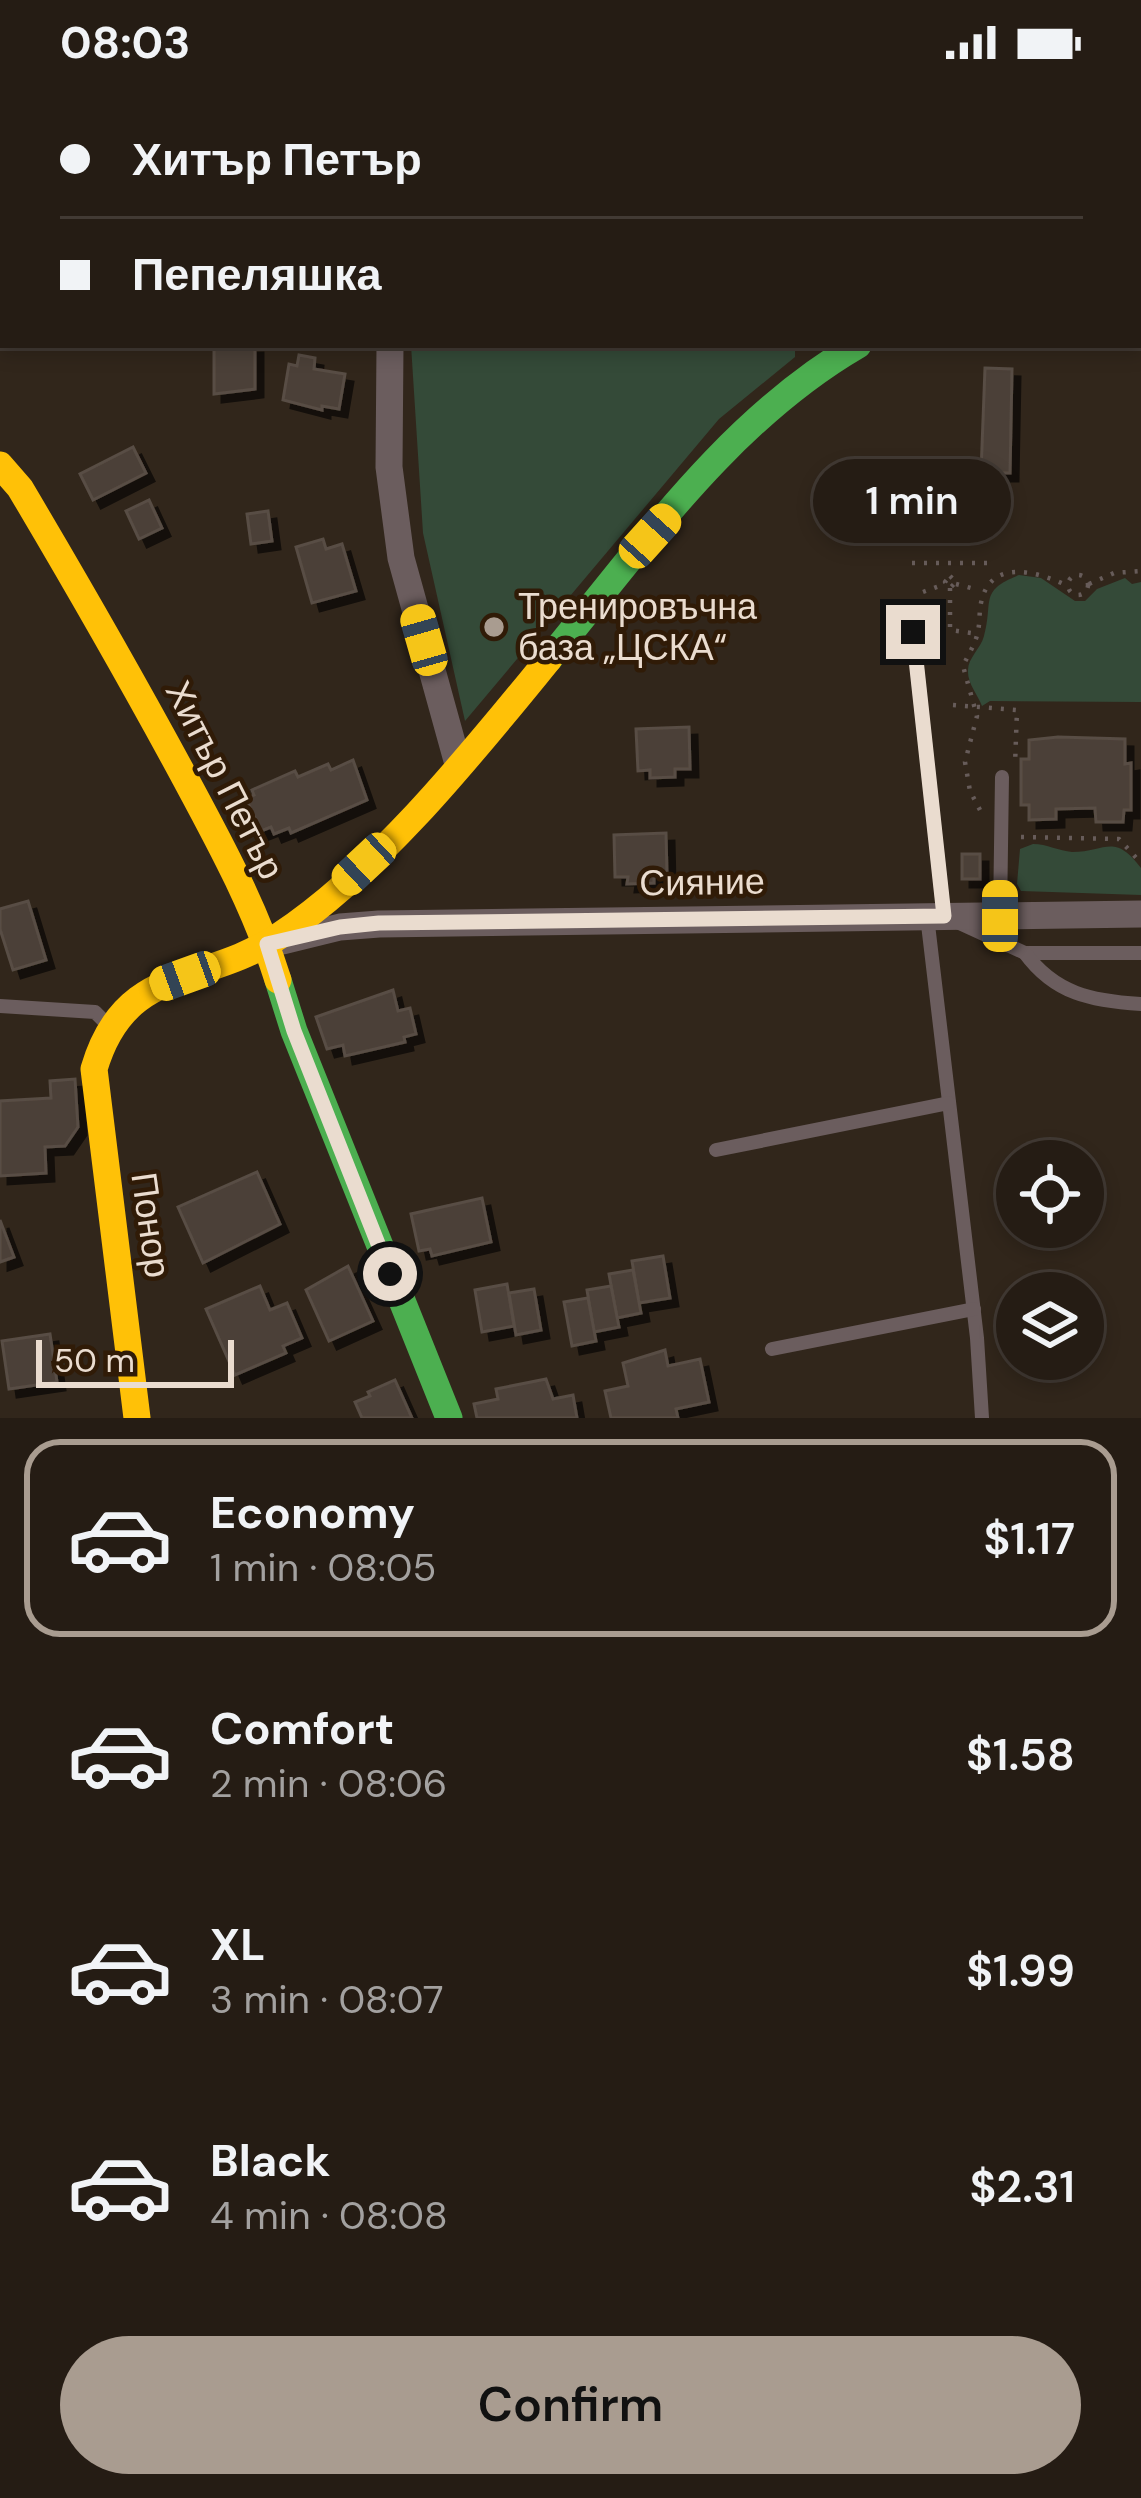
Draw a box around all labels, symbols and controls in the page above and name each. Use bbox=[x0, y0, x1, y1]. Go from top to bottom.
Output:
text: 08:03 bbox=[60, 13, 190, 72]
text: Хитър Петър bbox=[132, 130, 422, 189]
text: Пепеляшка bbox=[132, 245, 381, 304]
callout: 1 min bbox=[814, 458, 1012, 542]
text: 1 min bbox=[865, 475, 959, 526]
car bbox=[613, 497, 687, 575]
place label: Тренировъчна база „ЦСКА“ bbox=[518, 583, 758, 671]
car bbox=[397, 600, 451, 680]
route end bbox=[886, 605, 940, 659]
marker: Тренировъчна база „ЦСКА“ bbox=[481, 614, 507, 640]
street label: Хитър Петър bbox=[155, 673, 295, 887]
car bbox=[325, 826, 403, 902]
street label: Сияние bbox=[639, 857, 765, 907]
car bbox=[982, 880, 1018, 952]
car bbox=[145, 947, 225, 1005]
map controls bbox=[996, 1140, 1104, 1380]
button: locate bbox=[996, 1140, 1104, 1248]
street label: Понор bbox=[120, 1169, 182, 1281]
route start bbox=[363, 1247, 417, 1301]
button: layers bbox=[996, 1272, 1104, 1380]
scale bar bbox=[36, 1334, 234, 1387]
text: 50 m bbox=[54, 1339, 135, 1382]
text: Economy bbox=[210, 1483, 415, 1542]
icon: car bbox=[66, 1484, 174, 1592]
text: $1.17 bbox=[983, 1509, 1075, 1568]
text: 1 min · 08:05 bbox=[210, 1542, 436, 1593]
text: Comfort bbox=[210, 1699, 394, 1758]
icon: car bbox=[66, 1700, 174, 1808]
text: $1.58 bbox=[966, 1725, 1075, 1784]
text: 2 min · 08:06 bbox=[210, 1758, 447, 1809]
text: XL bbox=[210, 1915, 265, 1974]
icon: car bbox=[66, 1916, 174, 2024]
text: $1.99 bbox=[966, 1941, 1075, 2000]
text: 3 min · 08:07 bbox=[210, 1974, 444, 2025]
text: Black bbox=[210, 2131, 330, 2190]
icon: car bbox=[66, 2132, 174, 2240]
text: $2.31 bbox=[969, 2157, 1075, 2216]
text: 4 min · 08:08 bbox=[210, 2190, 448, 2241]
button: Confirm bbox=[60, 2336, 1081, 2474]

